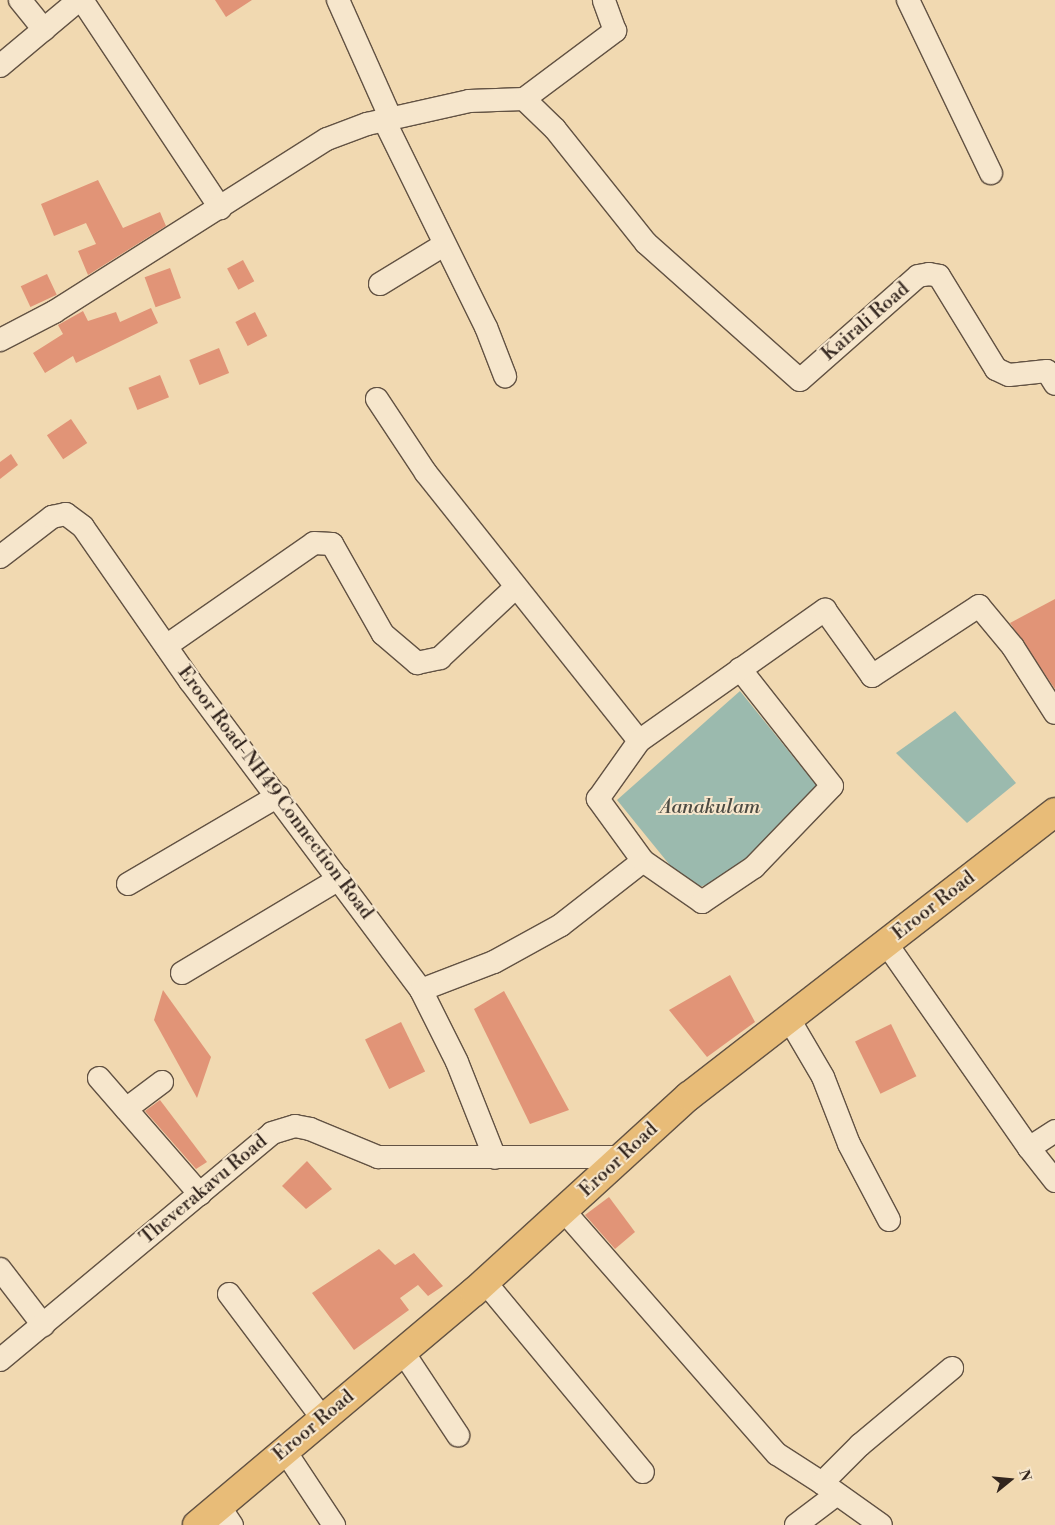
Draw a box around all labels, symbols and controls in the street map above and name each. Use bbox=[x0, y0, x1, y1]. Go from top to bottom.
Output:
street label: Kairali Road bbox=[818, 278, 914, 366]
street label: Eroor Road-NH49 Connection Road bbox=[172, 662, 378, 924]
water label: Aanakulam bbox=[660, 795, 760, 819]
street label: Eroor Road bbox=[888, 867, 980, 945]
street label: Eroor Road bbox=[575, 1118, 663, 1202]
street label: Theverakavu Road bbox=[136, 1130, 272, 1250]
street label: Eroor Road bbox=[269, 1386, 359, 1466]
north arrow bbox=[985, 1455, 1035, 1505]
text: N bbox=[1014, 1468, 1035, 1484]

